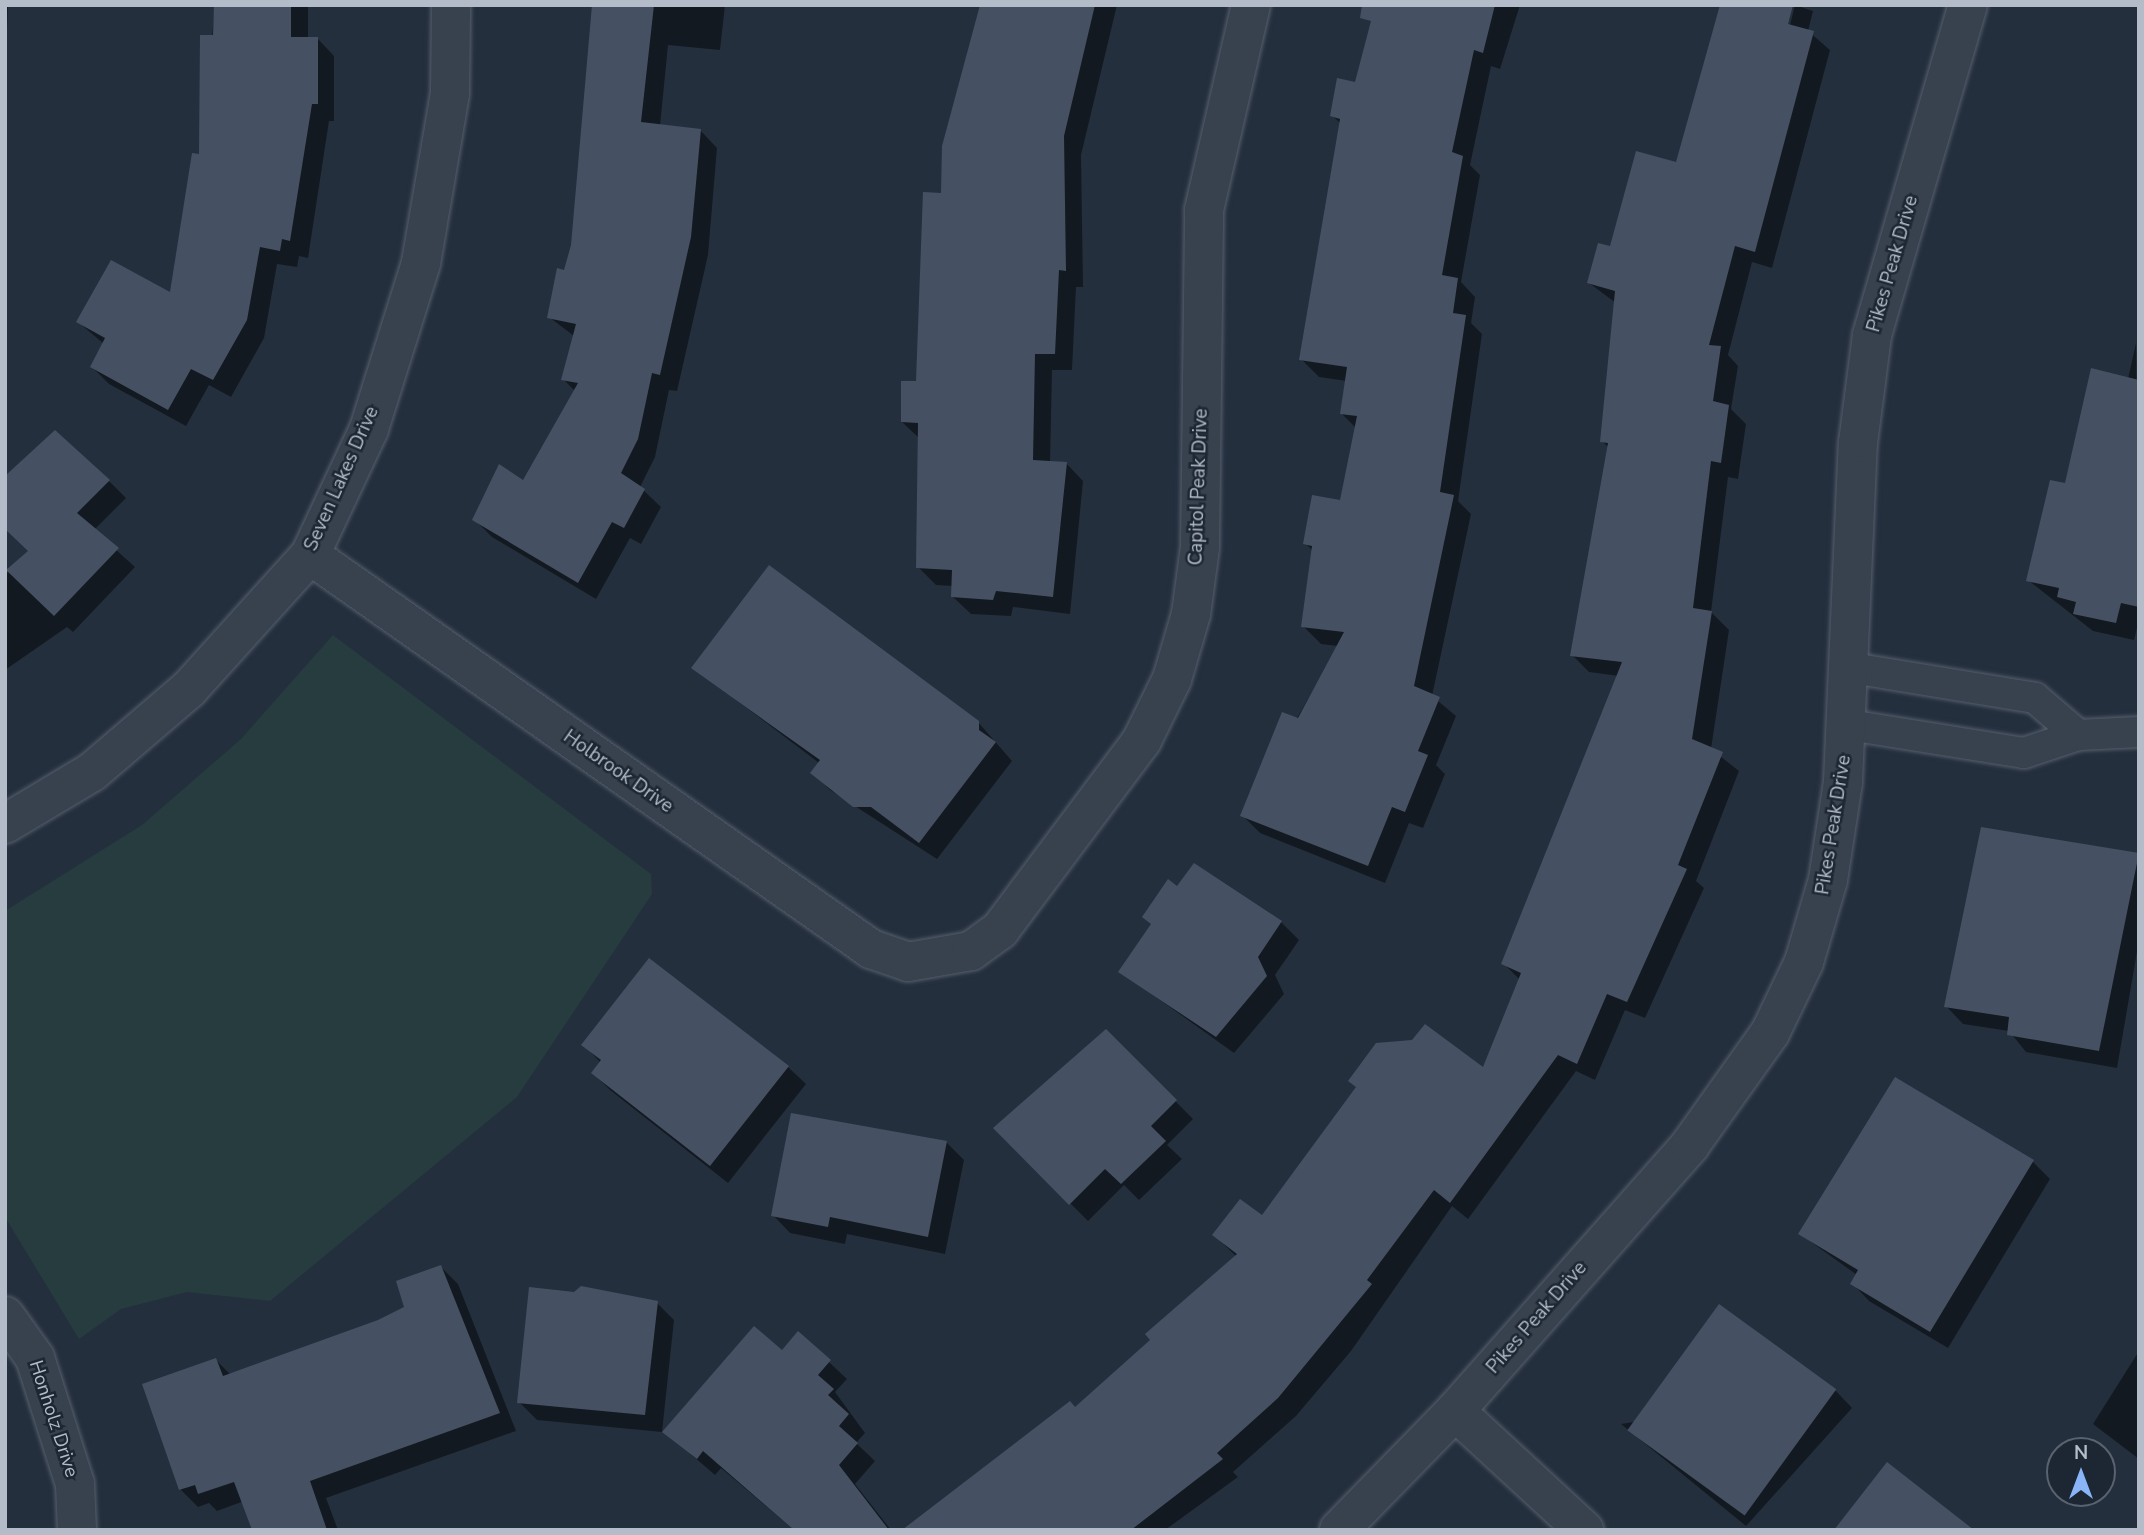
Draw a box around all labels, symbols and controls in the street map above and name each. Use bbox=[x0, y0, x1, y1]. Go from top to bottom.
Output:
street label: Pikes Peak Drive bbox=[1863, 193, 1923, 335]
street label: Seven Lakes Drive bbox=[300, 403, 384, 555]
street label: Capitol Peak Drive bbox=[1185, 408, 1213, 566]
street label: Holbrook Drive bbox=[559, 726, 677, 818]
street label: Pikes Peak Drive bbox=[1812, 754, 1856, 896]
street label: Pikes Peak Drive bbox=[1482, 1257, 1592, 1379]
street label: Honholz Drive bbox=[23, 1358, 83, 1480]
north arrow bbox=[2046, 1437, 2116, 1507]
text: N bbox=[2074, 1440, 2088, 1466]

